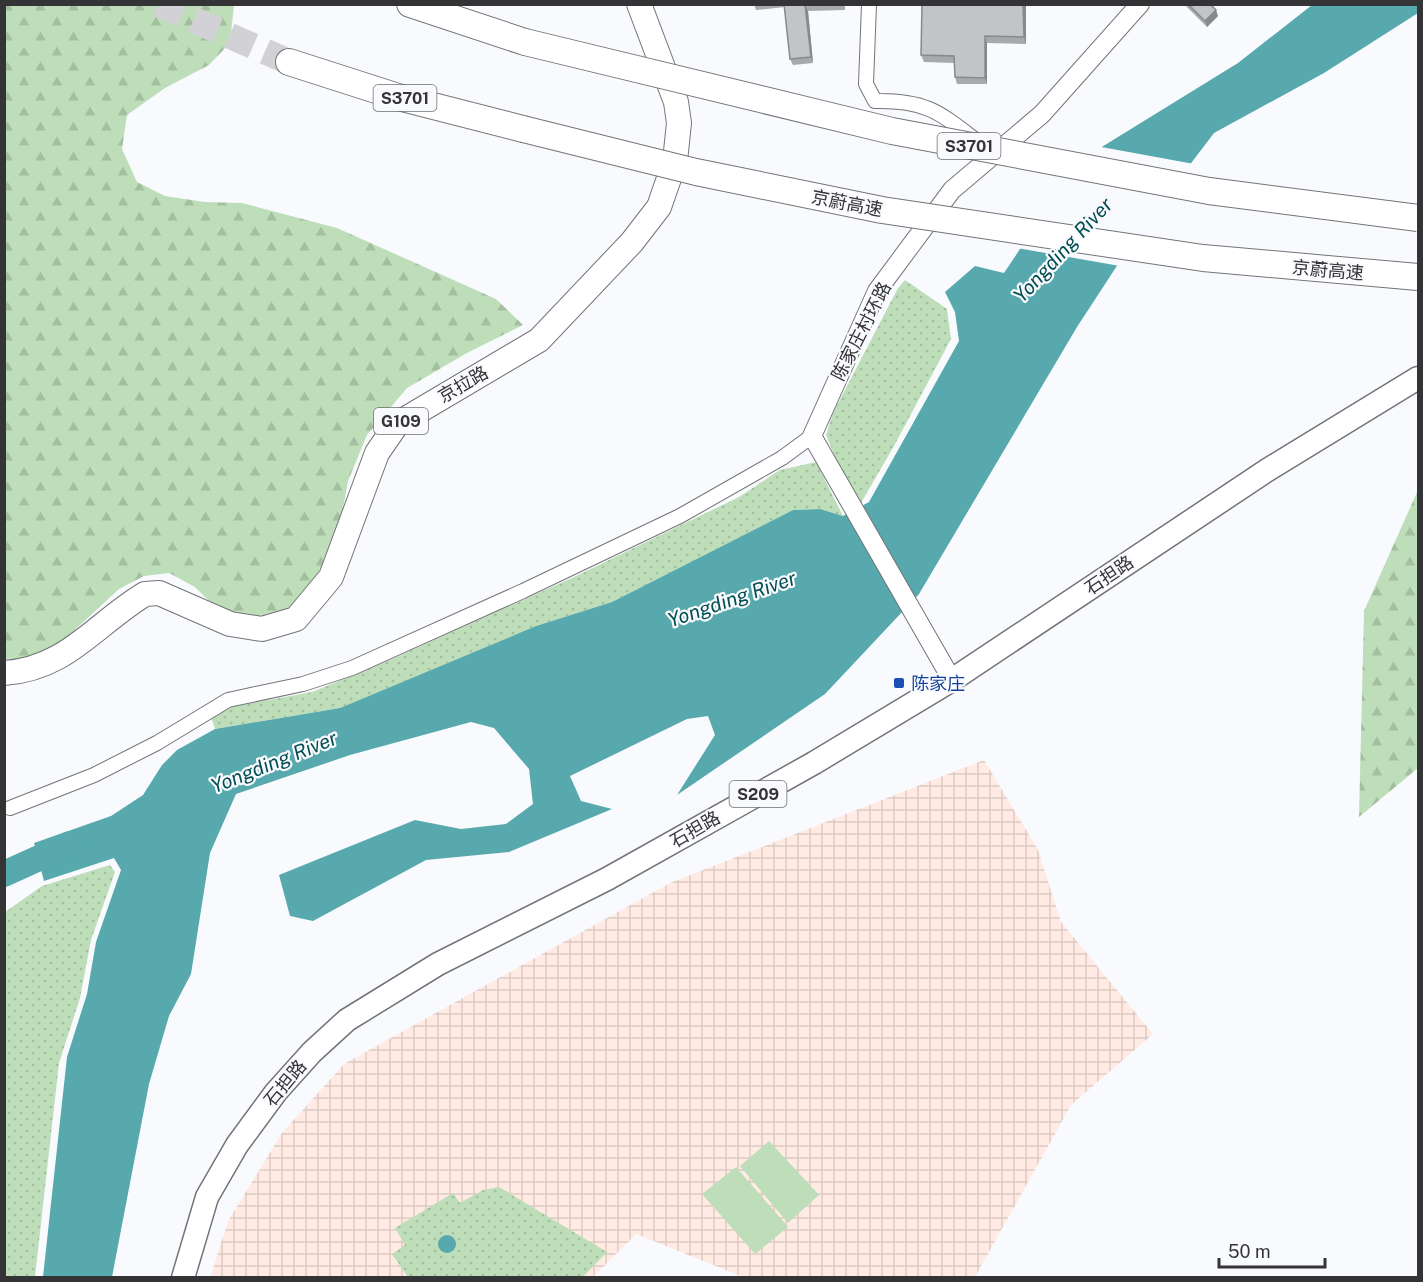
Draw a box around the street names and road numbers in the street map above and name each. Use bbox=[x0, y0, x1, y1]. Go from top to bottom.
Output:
road number: S3701 bbox=[374, 85, 436, 111]
road number: S3701 bbox=[938, 133, 1000, 159]
street label: 京蔚高速 bbox=[810, 186, 884, 220]
street label: 京蔚高速 bbox=[1291, 256, 1365, 284]
street label: 陈家庄村环路 bbox=[827, 278, 895, 384]
street label: 京拉路 bbox=[434, 361, 492, 407]
road number: G109 bbox=[374, 408, 428, 434]
street label: 石担路 bbox=[1081, 551, 1137, 599]
road number: S209 bbox=[730, 781, 786, 807]
street label: 石担路 bbox=[666, 806, 724, 852]
street label: 石担路 bbox=[260, 1056, 310, 1110]

